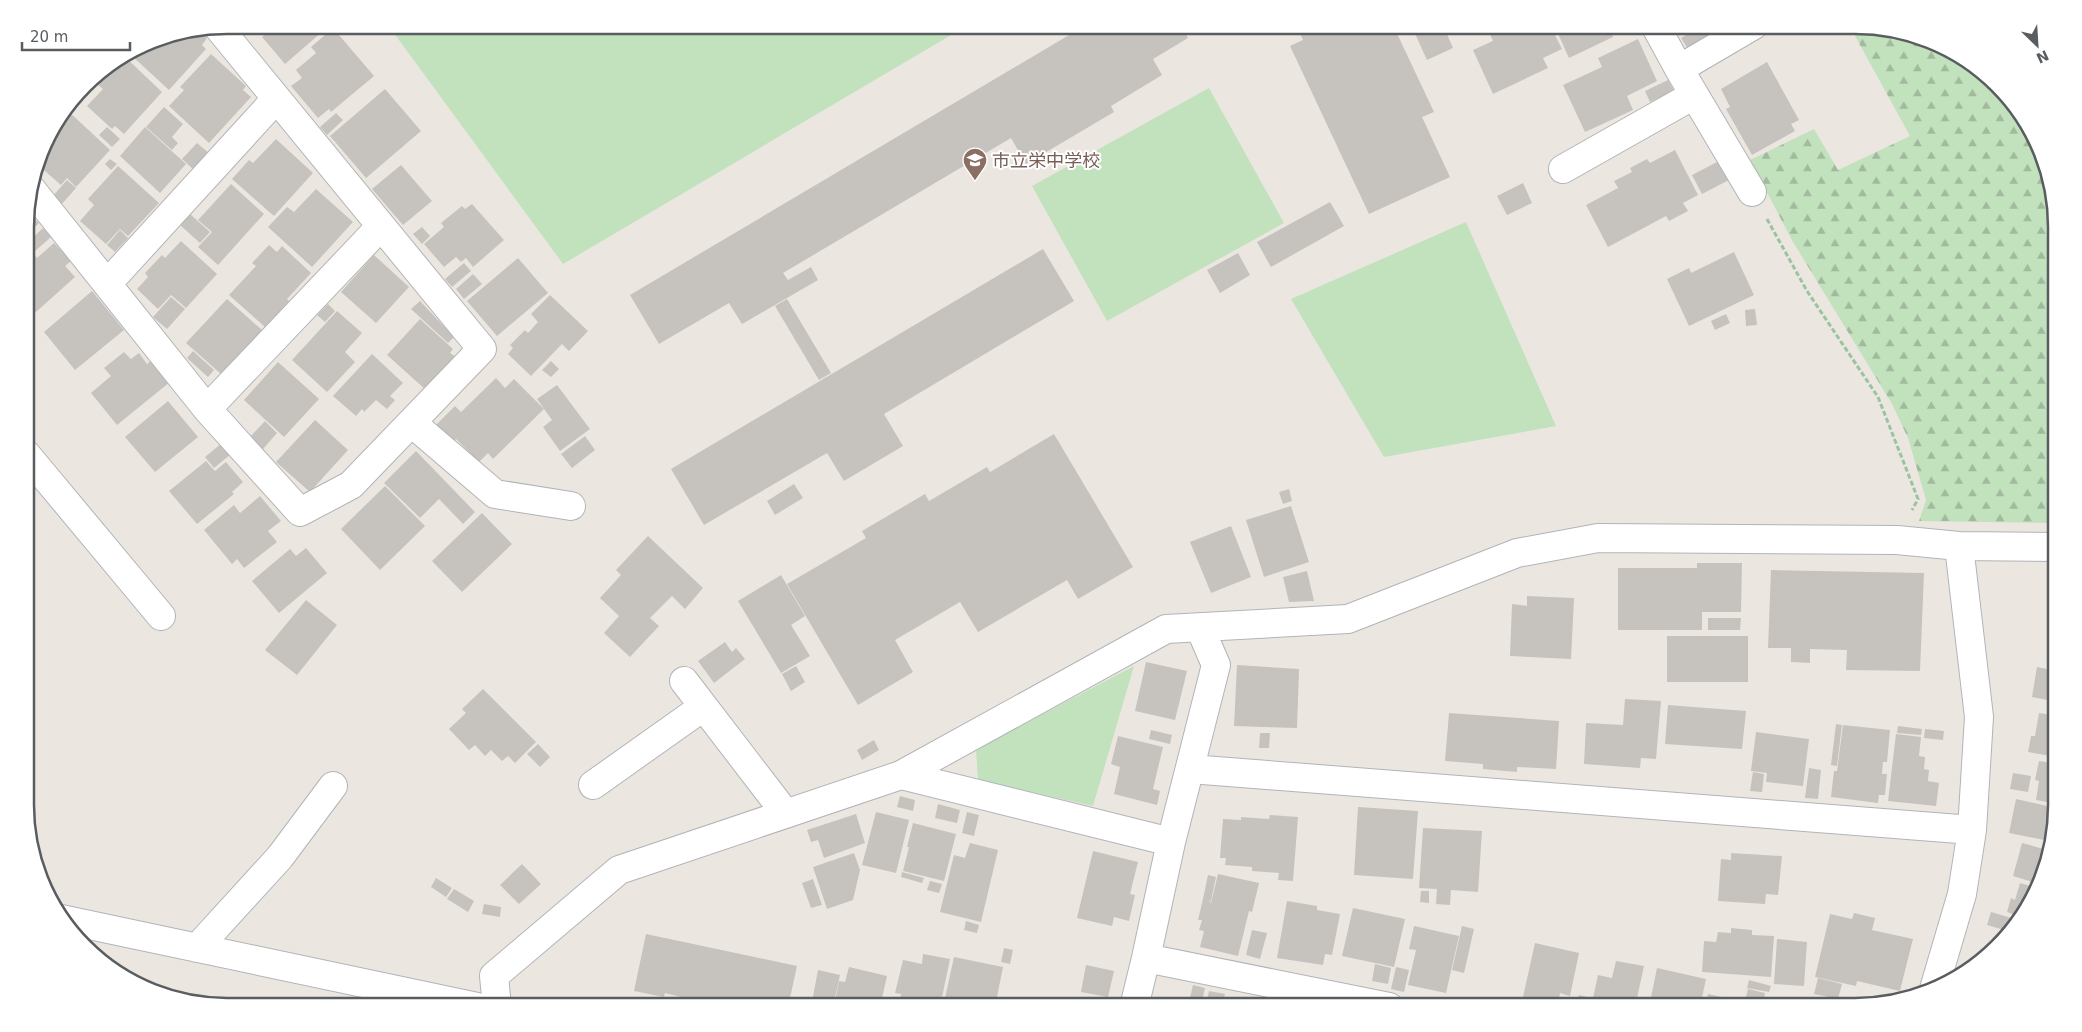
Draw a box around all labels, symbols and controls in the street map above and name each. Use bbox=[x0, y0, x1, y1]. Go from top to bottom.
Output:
scale bar bbox=[22, 20, 130, 52]
north arrow bbox=[2012, 20, 2062, 70]
text: 20 m bbox=[30, 28, 68, 46]
text: N bbox=[2034, 47, 2051, 67]
school or university icon: 市立栄中学校 bbox=[962, 147, 988, 181]
place label: 市立栄中学校 bbox=[992, 150, 1100, 171]

